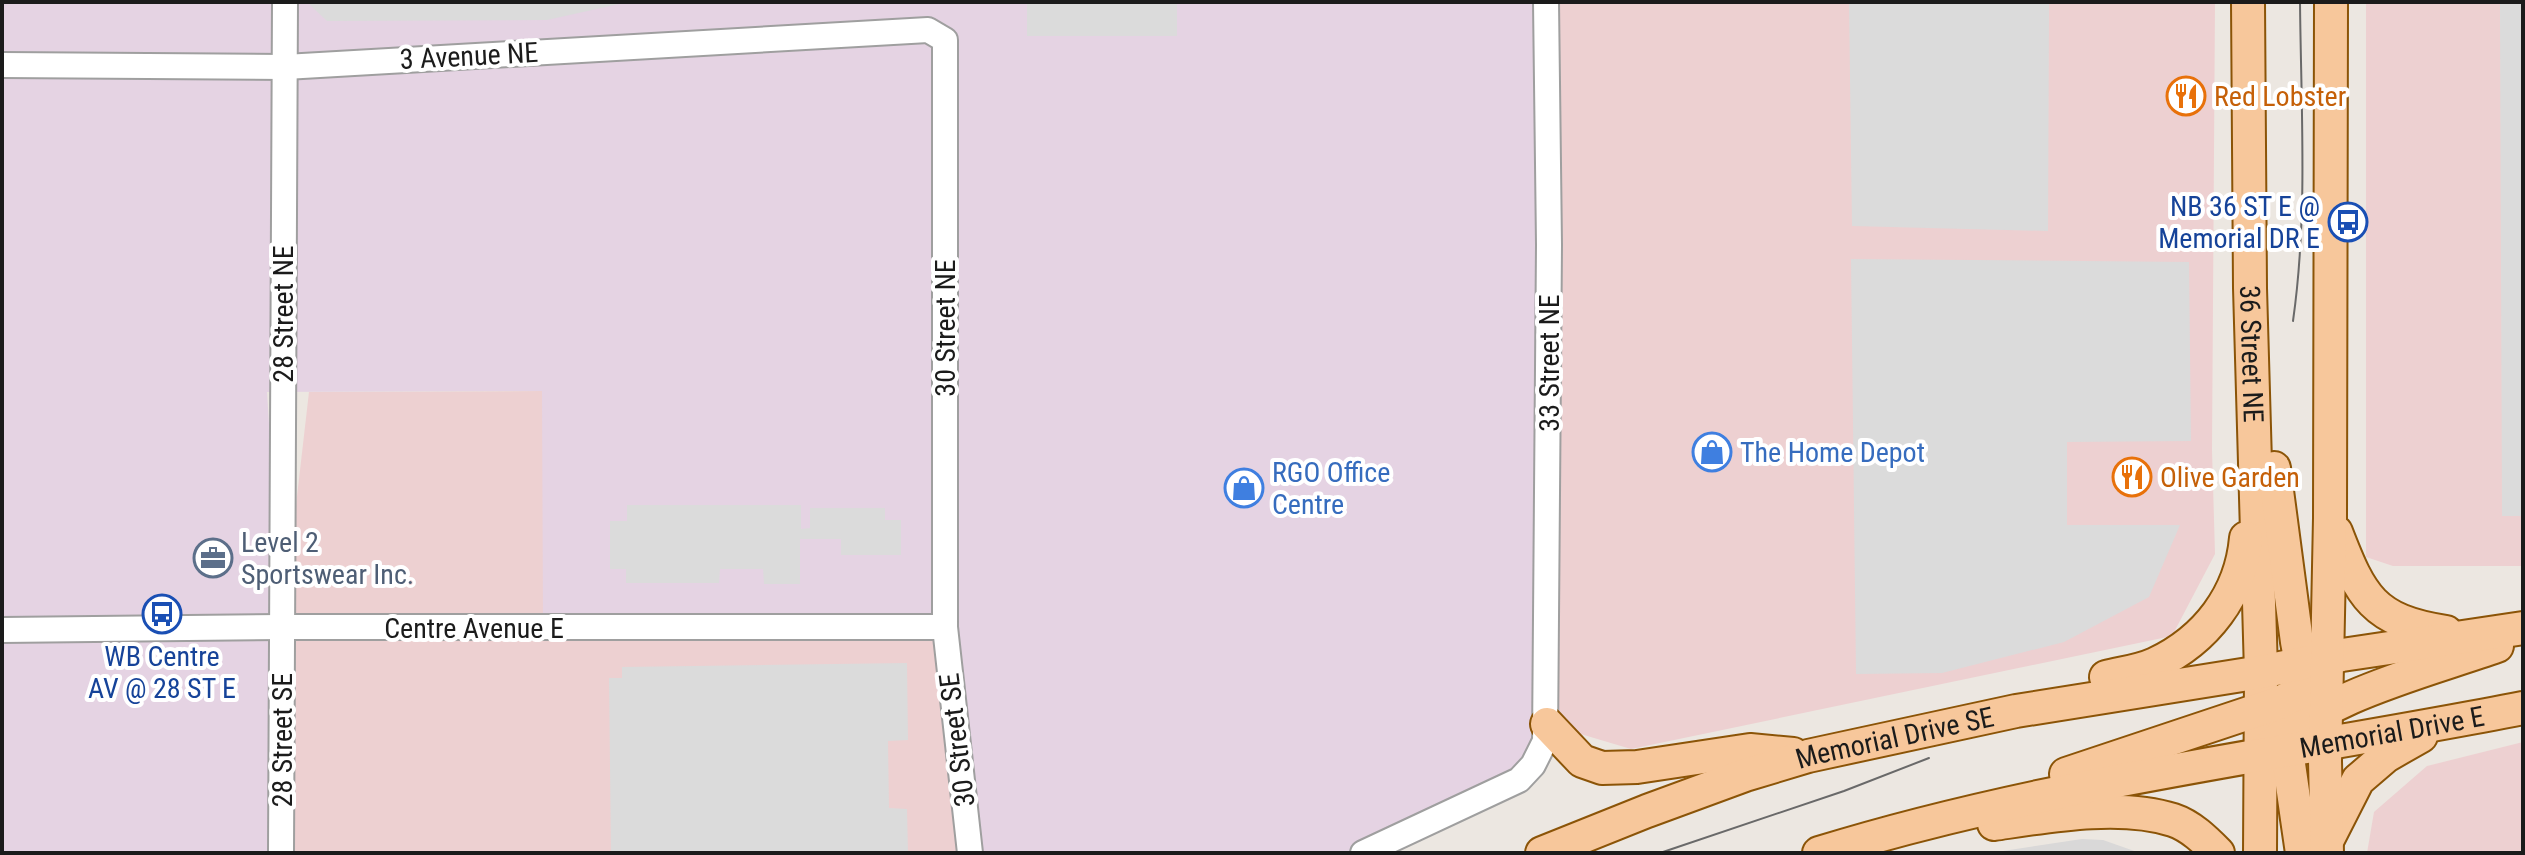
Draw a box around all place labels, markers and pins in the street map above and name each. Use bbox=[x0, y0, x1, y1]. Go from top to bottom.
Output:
restaurant icon: Red Lobster bbox=[2165, 75, 2207, 117]
place label: Red Lobster bbox=[2214, 80, 2346, 113]
place label: NB 36 ST E @ Memorial DR E bbox=[2158, 190, 2320, 255]
bus stop icon: NB 36 ST E @ Memorial DR E bbox=[2327, 201, 2369, 243]
shop icon: The Home Depot bbox=[1691, 431, 1733, 473]
place label: The Home Depot bbox=[1740, 436, 1925, 469]
place label: RGO Office Centre bbox=[1272, 456, 1390, 521]
restaurant icon: Olive Garden bbox=[2111, 456, 2153, 498]
place label: Olive Garden bbox=[2160, 461, 2300, 494]
shop icon: RGO Office Centre bbox=[1223, 467, 1265, 509]
place label: Level 2 Sportswear Inc. bbox=[241, 526, 414, 591]
office icon: Level 2 Sportswear Inc. bbox=[192, 537, 234, 579]
bus stop icon: WB Centre AV @ 28 ST E bbox=[141, 593, 183, 635]
place label: WB Centre AV @ 28 ST E bbox=[88, 640, 236, 705]

